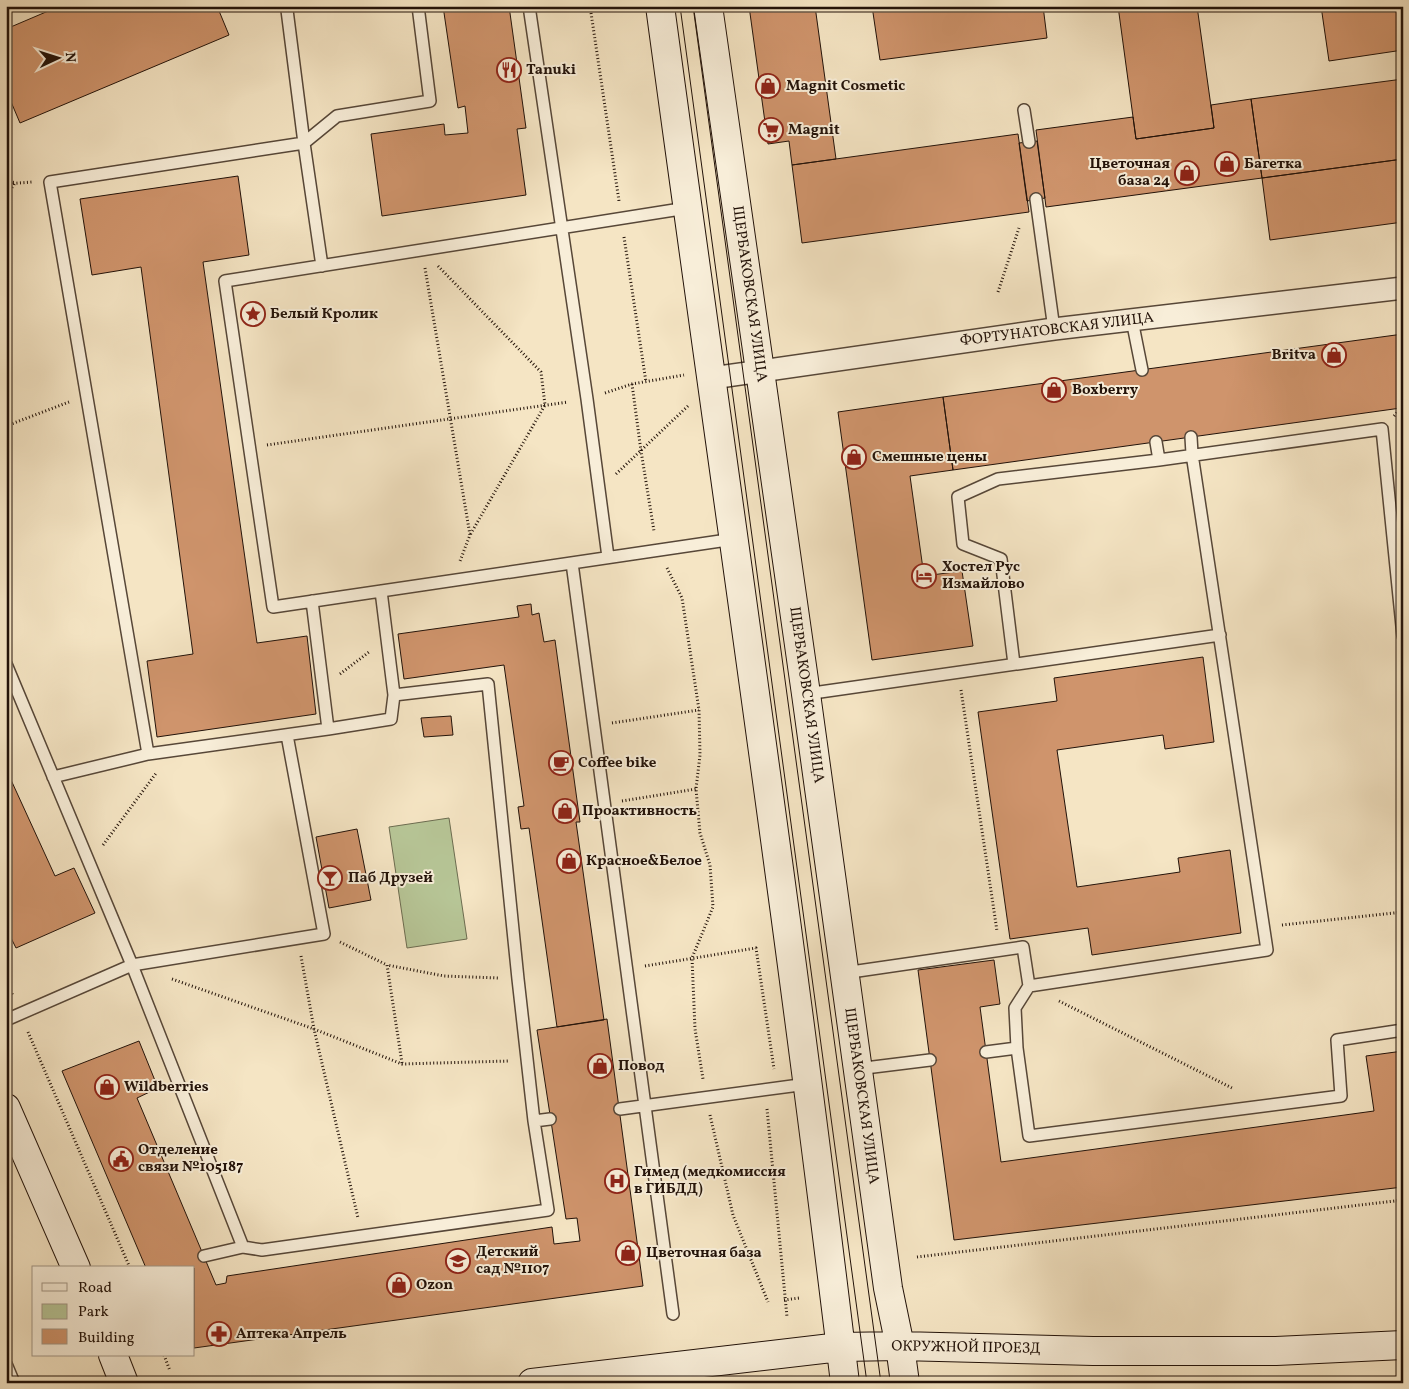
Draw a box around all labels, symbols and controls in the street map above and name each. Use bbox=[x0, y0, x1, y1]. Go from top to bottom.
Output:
north arrow bbox=[32, 32, 82, 82]
text: N bbox=[60, 51, 79, 63]
restaurant icon: Tanuki bbox=[496, 57, 522, 83]
place label: Tanuki bbox=[526, 60, 576, 81]
shop icon: Magnit Cosmetic bbox=[755, 73, 781, 99]
place label: Magnit Cosmetic bbox=[786, 76, 905, 97]
supermarket icon: Magnit bbox=[758, 117, 784, 143]
place label: Magnit bbox=[788, 120, 840, 141]
shop icon: Багетка bbox=[1214, 151, 1240, 177]
place label: Цветочная база 24 bbox=[1090, 154, 1170, 192]
place label: Багетка bbox=[1244, 154, 1302, 175]
shop icon: Цветочная база 24 bbox=[1174, 160, 1200, 186]
street label: ЩЕРБАКОВСКАЯ УЛИЦА bbox=[726, 204, 772, 384]
place icon: Белый Кролик bbox=[240, 301, 266, 327]
place label: Белый Кролик bbox=[270, 304, 378, 325]
street label: ФОРТУНАТОВСКАЯ УЛИЦА bbox=[959, 308, 1156, 352]
shop icon: Britva bbox=[1321, 342, 1347, 368]
place label: Britva bbox=[1272, 345, 1316, 366]
shop icon: Boxberry bbox=[1041, 377, 1067, 403]
place label: Boxberry bbox=[1072, 380, 1139, 401]
shop icon: Смешные цены bbox=[841, 444, 867, 470]
place label: Смешные цены bbox=[872, 447, 987, 468]
place label: Хостел Рус Измайлово bbox=[942, 557, 1025, 595]
hotel icon: Хостел Рус Измайлово bbox=[911, 563, 937, 589]
street label: ЩЕРБАКОВСКАЯ УЛИЦА bbox=[783, 605, 829, 785]
cafe icon: Coffee bike bbox=[548, 750, 574, 776]
place label: Coffee bike bbox=[578, 753, 657, 774]
shop icon: Проактивность bbox=[552, 798, 578, 824]
place label: Проактивность bbox=[582, 801, 698, 822]
shop icon: Красное&Белое bbox=[556, 848, 582, 874]
place label: Красное&Белое bbox=[586, 851, 702, 872]
bar icon: Паб Друзей bbox=[317, 865, 343, 891]
place label: Паб Друзей bbox=[348, 868, 433, 889]
street label: ЩЕРБАКОВСКАЯ УЛИЦА bbox=[838, 1006, 884, 1186]
shop icon: Повод bbox=[587, 1053, 613, 1079]
place label: Повод bbox=[618, 1056, 664, 1077]
shop icon: Wildberries bbox=[94, 1074, 120, 1100]
place label: Wildberries bbox=[124, 1077, 209, 1098]
place label: Отделение связи №105187 bbox=[138, 1140, 243, 1178]
public building icon: Отделение связи №105187 bbox=[108, 1146, 134, 1172]
place label: Гимед (медкомиссия в ГИБДД) bbox=[634, 1162, 786, 1200]
hospital icon: Гимед (медкомиссия в ГИБДД) bbox=[604, 1168, 630, 1194]
shop icon: Цветочная база bbox=[615, 1240, 641, 1266]
place label: Детский сад №1107 bbox=[476, 1242, 549, 1280]
place label: Цветочная база bbox=[646, 1243, 762, 1264]
school or university icon: Детский сад №1107 bbox=[445, 1248, 471, 1274]
legend bbox=[32, 1266, 195, 1356]
shop icon: Ozon bbox=[386, 1272, 412, 1298]
place label: Ozon bbox=[416, 1275, 453, 1296]
text: Road bbox=[78, 1278, 112, 1299]
text: Park bbox=[78, 1302, 109, 1323]
pharmacy icon: Аптека Апрель bbox=[206, 1321, 232, 1347]
place label: Аптека Апрель bbox=[236, 1324, 347, 1345]
text: Building bbox=[78, 1328, 135, 1349]
street label: ОКРУЖНОЙ ПРОЕЗД bbox=[891, 1336, 1041, 1360]

